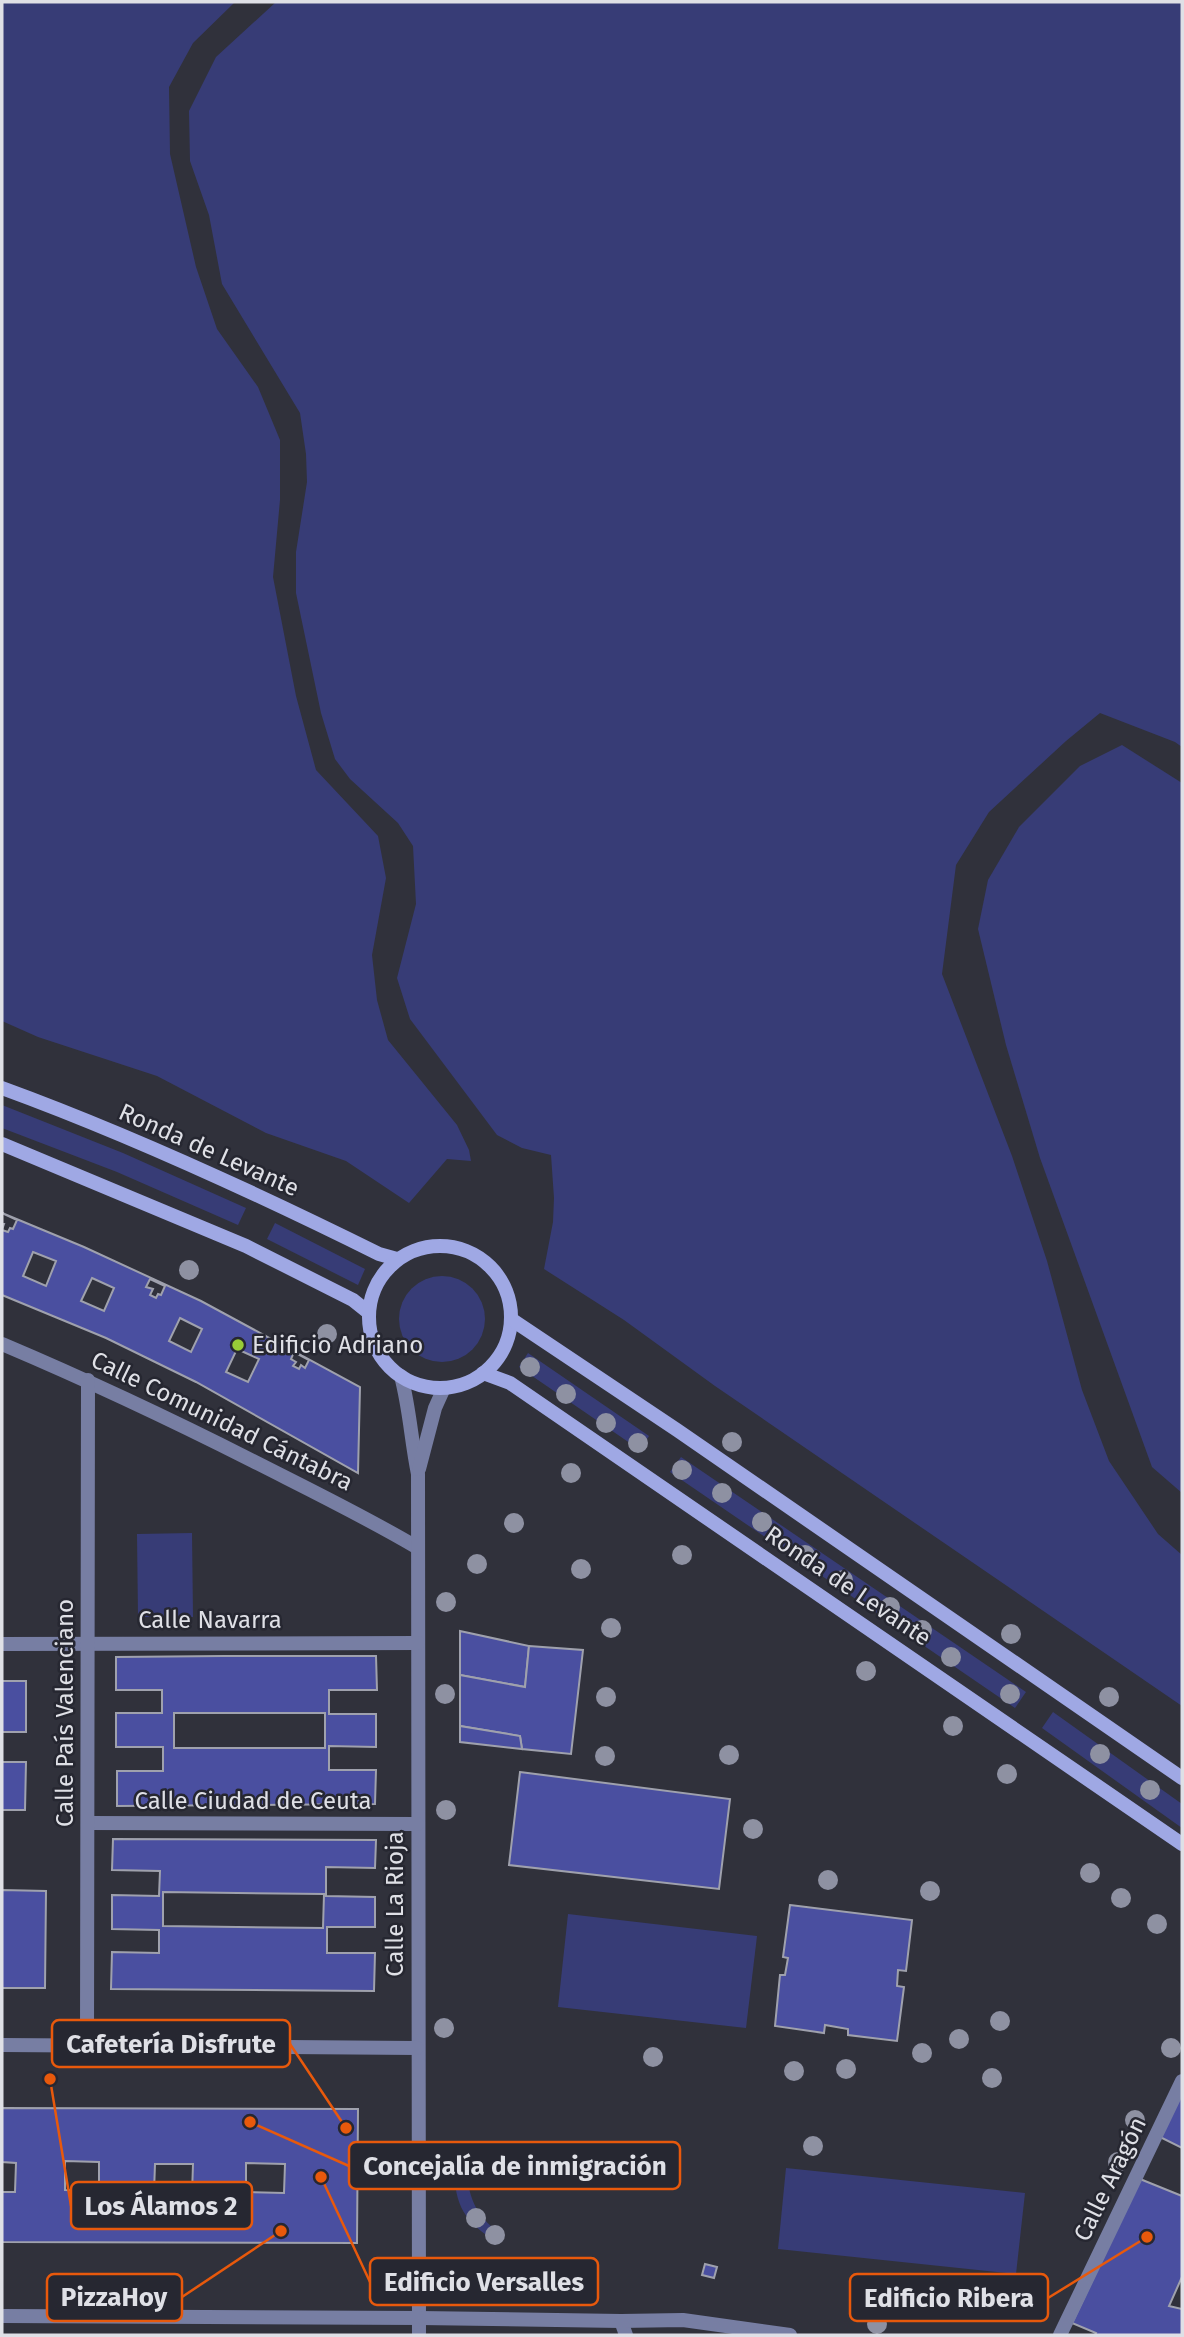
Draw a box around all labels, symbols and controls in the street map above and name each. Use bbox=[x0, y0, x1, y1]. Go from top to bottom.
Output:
street label: Ronda de Levante bbox=[115, 1098, 303, 1202]
place label: Edificio Adriano bbox=[252, 1331, 423, 1359]
marker: Edificio Adriano bbox=[230, 1337, 246, 1353]
street label: Calle Comunidad Cántabra bbox=[87, 1345, 357, 1497]
street label: Ronda de Levante bbox=[760, 1520, 936, 1652]
street label: Calle País Valenciano bbox=[51, 1599, 79, 1827]
street label: Calle Navarra bbox=[138, 1606, 282, 1634]
street label: Calle Ciudad de Ceuta bbox=[134, 1787, 372, 1815]
street label: Calle La Rioja bbox=[381, 1831, 409, 1977]
callout: Cafetería Disfrute bbox=[52, 2020, 290, 2067]
text: Cafetería Disfrute bbox=[66, 2029, 276, 2060]
street label: Calle Aragón bbox=[1068, 2112, 1152, 2246]
callout: Concejalía de inmigración bbox=[349, 2142, 680, 2189]
text: Concejalía de inmigración bbox=[363, 2151, 667, 2182]
callout: Los Álamos 2 bbox=[71, 2182, 252, 2229]
text: Los Álamos 2 bbox=[84, 2190, 238, 2222]
callout: Edificio Versalles bbox=[370, 2258, 598, 2305]
text: Edificio Versalles bbox=[384, 2267, 584, 2298]
callout: PizzaHoy bbox=[47, 2274, 182, 2321]
callout: Edificio Ribera bbox=[850, 2274, 1048, 2321]
text: PizzaHoy bbox=[61, 2282, 168, 2313]
text: Edificio Ribera bbox=[864, 2283, 1034, 2314]

